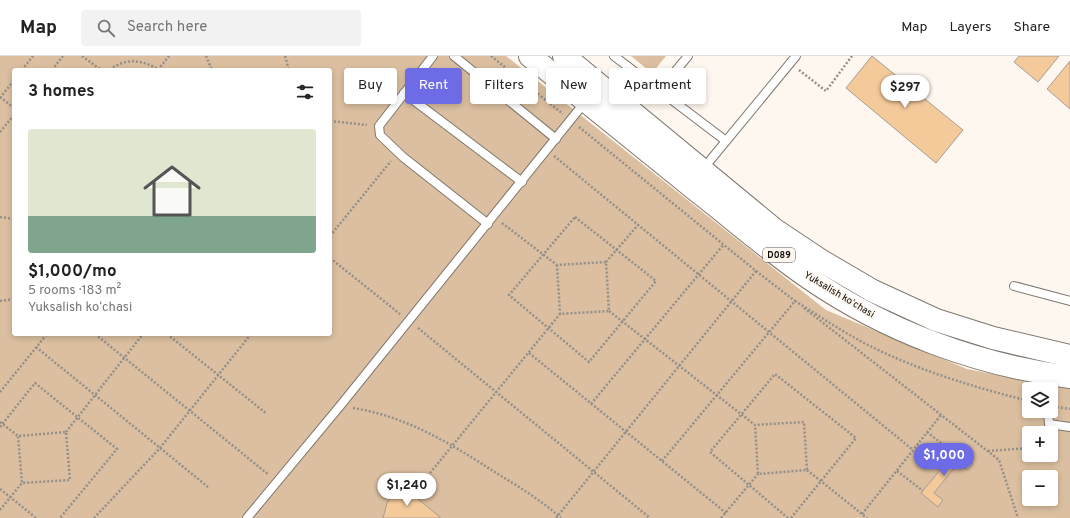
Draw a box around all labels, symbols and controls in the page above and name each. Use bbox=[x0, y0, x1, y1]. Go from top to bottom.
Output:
search box bbox=[81, 10, 361, 46]
text: Map bbox=[20, 16, 57, 40]
icon: search bbox=[95, 17, 117, 39]
text: Search here bbox=[127, 18, 207, 37]
text: Map bbox=[901, 19, 927, 36]
text: Layers bbox=[949, 19, 991, 36]
text: Share bbox=[1013, 19, 1050, 36]
chip: Buy bbox=[344, 68, 397, 104]
chip: Rent bbox=[405, 68, 462, 104]
chip: Filters bbox=[470, 68, 538, 104]
chip: New bbox=[546, 68, 601, 104]
chip: Apartment bbox=[609, 68, 706, 104]
pin: $297 bbox=[881, 75, 929, 109]
text: $297 bbox=[890, 80, 920, 96]
text: 3 homes bbox=[28, 81, 95, 103]
icon: filters bbox=[294, 81, 316, 103]
icon: home bbox=[136, 155, 208, 227]
road number: D089 bbox=[763, 248, 795, 262]
text: $1,000/mo bbox=[28, 261, 117, 283]
street label: Yuksalish koʻchasi bbox=[801, 269, 877, 321]
text: 5 rooms · 183 m² bbox=[28, 283, 121, 299]
text: Yuksalish koʻchasi bbox=[28, 300, 132, 316]
map controls bbox=[1022, 382, 1058, 506]
button: layers bbox=[1022, 382, 1058, 418]
button: + bbox=[1022, 426, 1058, 462]
pin: $1,000 bbox=[911, 443, 977, 477]
text: $1,000 bbox=[923, 448, 965, 464]
button: − bbox=[1022, 470, 1058, 506]
pin: $1,240 bbox=[374, 473, 440, 507]
text: $1,240 bbox=[386, 478, 428, 494]

